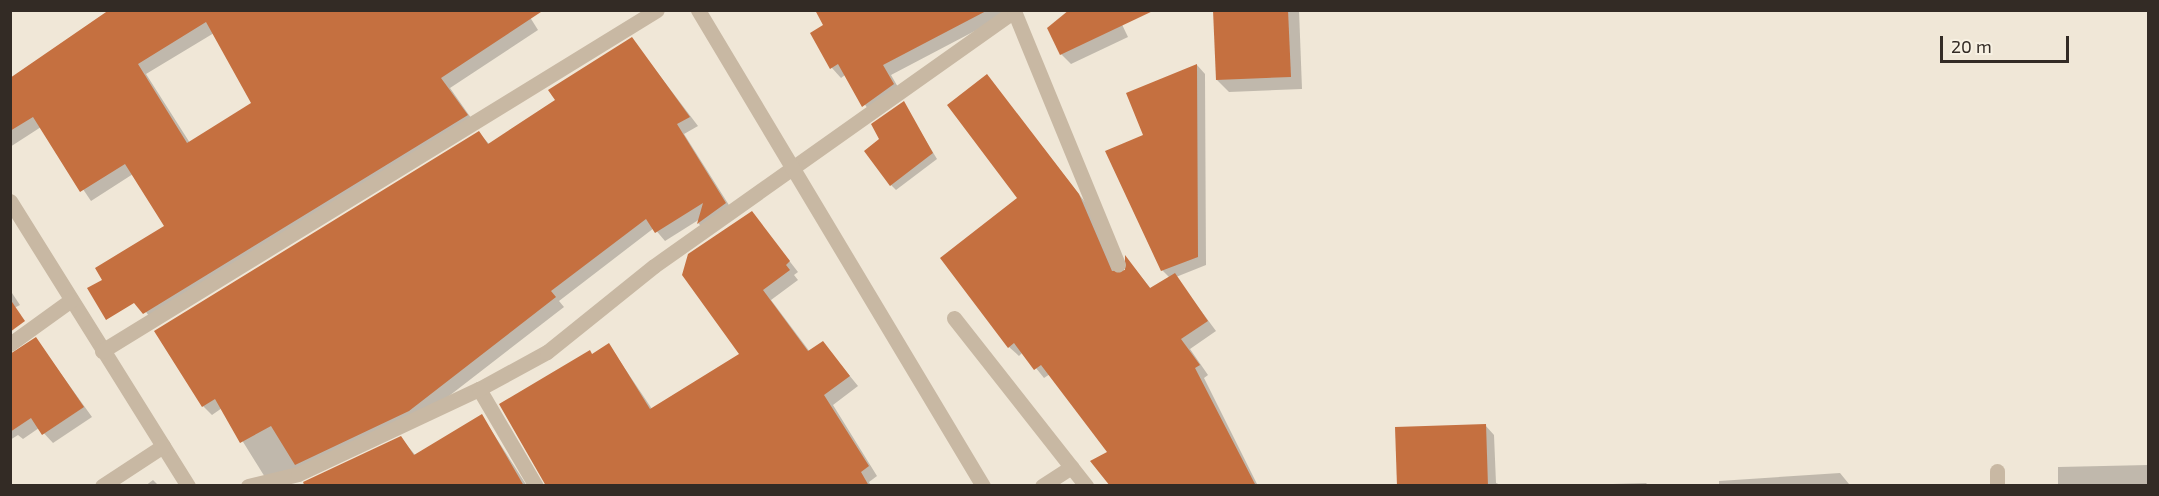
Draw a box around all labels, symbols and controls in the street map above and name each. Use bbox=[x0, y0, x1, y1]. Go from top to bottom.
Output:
scale bar bbox=[1943, 24, 2072, 62]
text: 20 m bbox=[1951, 35, 1992, 57]

